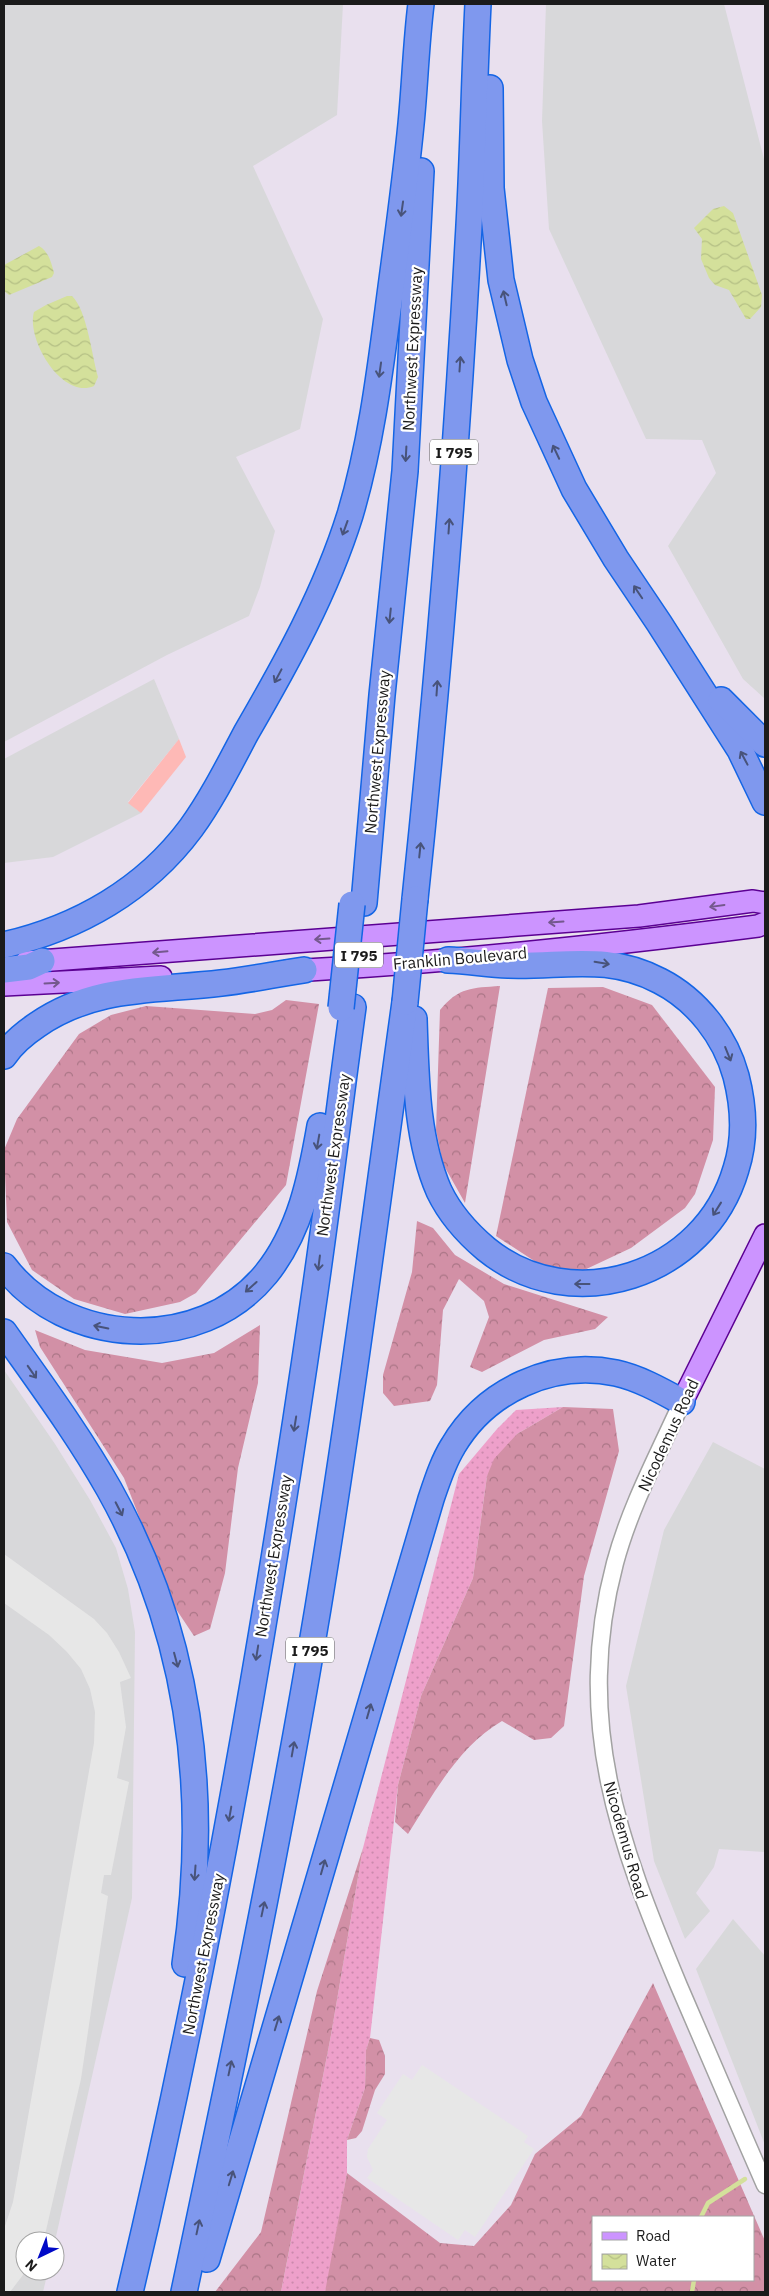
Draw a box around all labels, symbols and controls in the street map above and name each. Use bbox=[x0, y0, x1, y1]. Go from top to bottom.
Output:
one-way arrow bbox=[397, 201, 407, 217]
street label: Northwest Expressway bbox=[398, 267, 426, 431]
one-way arrow bbox=[500, 290, 509, 306]
one-way arrow bbox=[455, 357, 465, 373]
one-way arrow bbox=[375, 362, 385, 378]
road number: I 795 bbox=[430, 440, 478, 464]
one-way arrow bbox=[551, 445, 560, 460]
one-way arrow bbox=[401, 446, 410, 462]
one-way arrow bbox=[444, 519, 453, 535]
one-way arrow bbox=[340, 520, 349, 536]
one-way arrow bbox=[633, 585, 643, 599]
one-way arrow bbox=[385, 608, 395, 624]
one-way arrow bbox=[273, 668, 282, 683]
street label: Northwest Expressway bbox=[360, 669, 394, 835]
one-way arrow bbox=[432, 681, 441, 697]
one-way arrow bbox=[739, 751, 749, 766]
one-way arrow bbox=[415, 842, 425, 858]
one-way arrow bbox=[709, 901, 725, 911]
one-way arrow bbox=[548, 917, 564, 926]
one-way arrow bbox=[315, 934, 331, 944]
road number: I 795 bbox=[335, 942, 383, 968]
street label: Franklin Boulevard bbox=[392, 942, 528, 974]
one-way arrow bbox=[153, 947, 169, 957]
one-way arrow bbox=[593, 959, 609, 969]
one-way arrow bbox=[44, 978, 60, 987]
one-way arrow bbox=[724, 1045, 733, 1061]
street label: Northwest Expressway bbox=[312, 1072, 354, 1238]
one-way arrow bbox=[312, 1134, 322, 1150]
one-way arrow bbox=[712, 1201, 722, 1215]
one-way arrow bbox=[314, 1255, 324, 1271]
one-way arrow bbox=[574, 1279, 590, 1289]
one-way arrow bbox=[245, 1281, 258, 1293]
one-way arrow bbox=[93, 1321, 109, 1331]
one-way arrow bbox=[27, 1364, 37, 1378]
street label: Nicodemus Road bbox=[633, 1376, 703, 1494]
one-way arrow bbox=[290, 1416, 300, 1432]
street label: Northwest Expressway bbox=[250, 1473, 296, 1639]
one-way arrow bbox=[114, 1501, 124, 1516]
road number: I 795 bbox=[286, 1638, 334, 1662]
one-way arrow bbox=[252, 1645, 262, 1661]
one-way arrow bbox=[171, 1652, 181, 1668]
one-way arrow bbox=[364, 1703, 374, 1719]
one-way arrow bbox=[288, 1742, 298, 1758]
street label: Nicodemus Road bbox=[600, 1779, 652, 1901]
one-way arrow bbox=[224, 1805, 234, 1821]
one-way arrow bbox=[319, 1859, 329, 1875]
one-way arrow bbox=[191, 1865, 200, 1881]
street label: Northwest Expressway bbox=[178, 1872, 228, 2036]
one-way arrow bbox=[259, 1902, 269, 1918]
one-way arrow bbox=[273, 2015, 283, 2031]
one-way arrow bbox=[226, 2061, 235, 2077]
one-way arrow bbox=[226, 2171, 236, 2187]
legend bbox=[592, 2216, 754, 2281]
one-way arrow bbox=[194, 2220, 203, 2236]
text: Road bbox=[636, 2226, 671, 2245]
north arrow bbox=[15, 2231, 65, 2281]
text: Water bbox=[636, 2251, 677, 2270]
text: N bbox=[21, 2255, 41, 2276]

